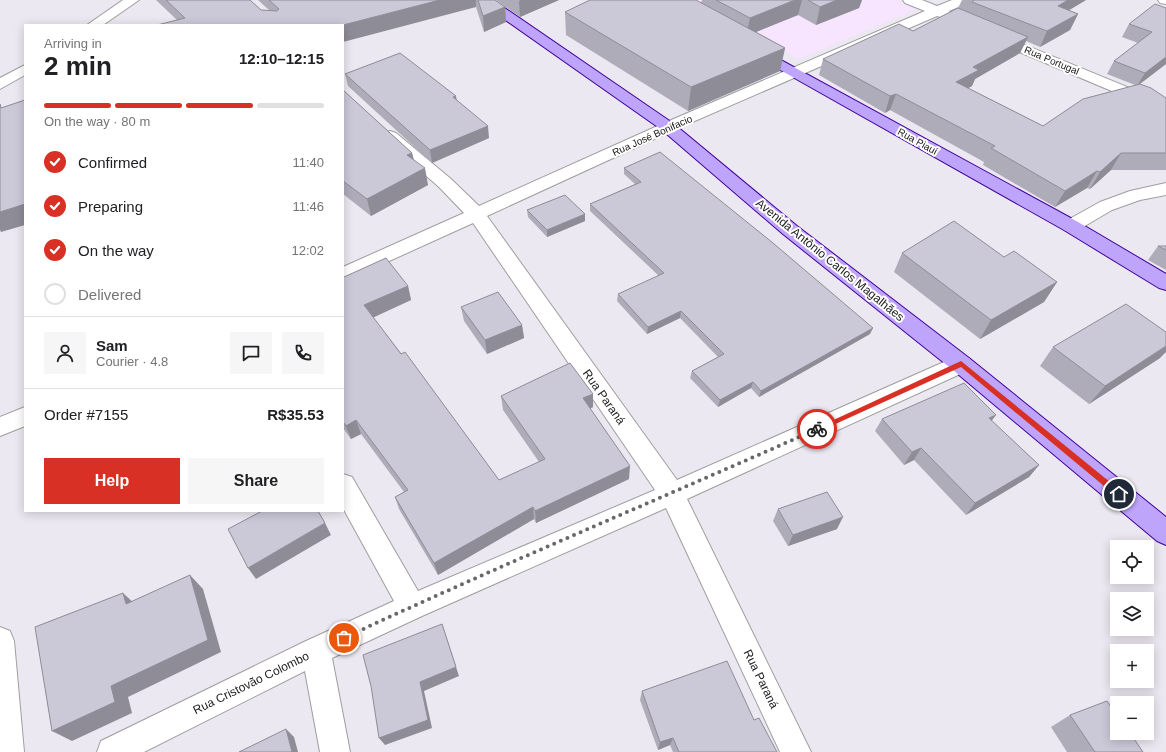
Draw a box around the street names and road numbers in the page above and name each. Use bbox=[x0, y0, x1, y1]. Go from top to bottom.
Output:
street label: Rua Portugal bbox=[1023, 44, 1081, 77]
street label: Rua José Bonifacio bbox=[611, 113, 694, 158]
street label: Rua Piauí bbox=[896, 126, 940, 157]
street label: Avenida Antônio Carlos Magalhães bbox=[753, 196, 907, 324]
street label: Rua Paraná bbox=[580, 367, 628, 428]
street label: Rua Paraná bbox=[741, 647, 781, 711]
street label: Rua Cristovão Colombo bbox=[191, 649, 312, 717]

